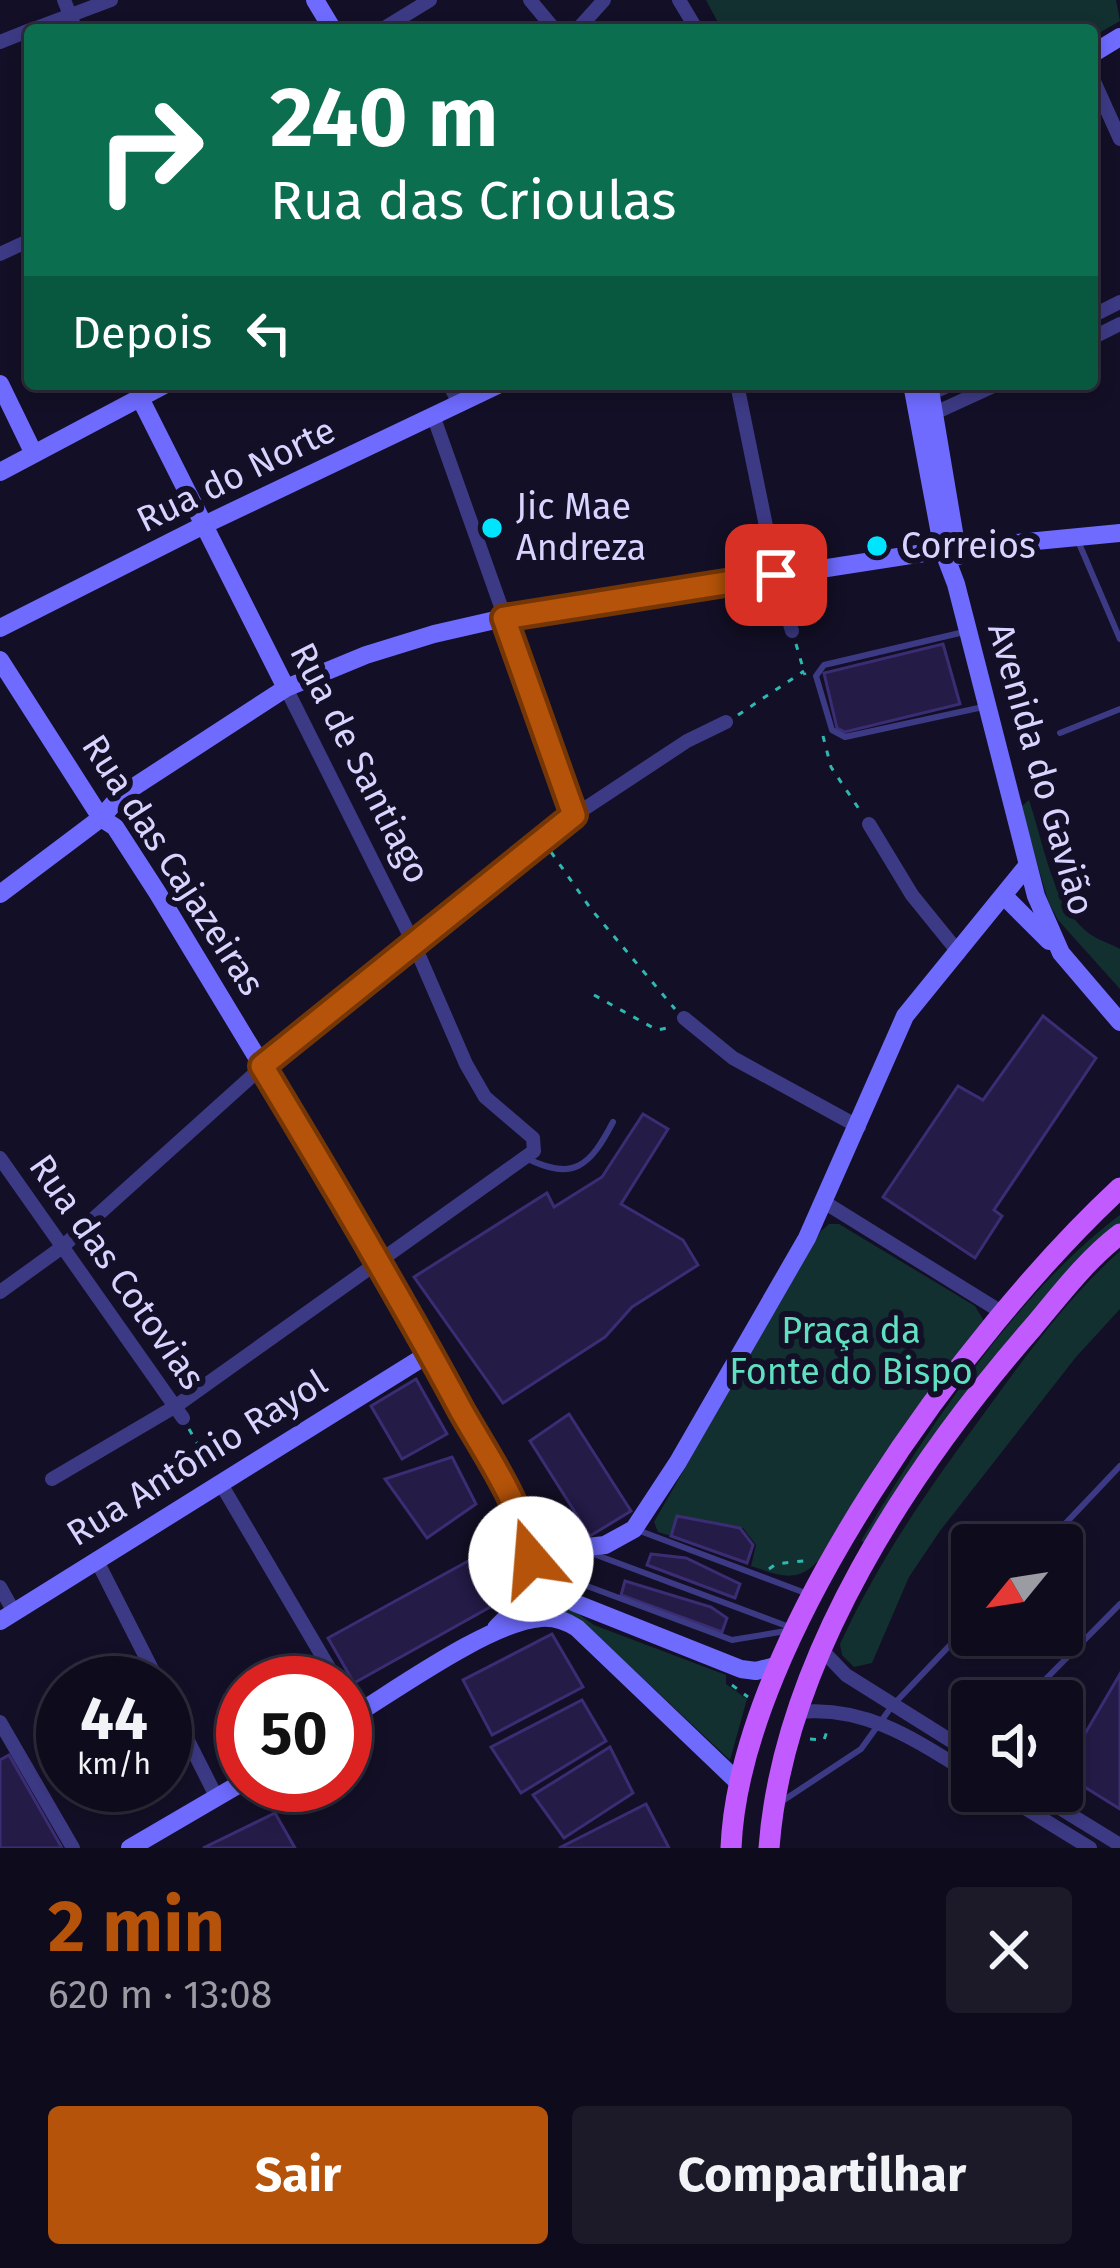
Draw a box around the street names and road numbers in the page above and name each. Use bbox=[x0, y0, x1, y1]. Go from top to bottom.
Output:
street label: Rua do Norte bbox=[129, 408, 343, 542]
street label: Avenida do Gavião bbox=[978, 618, 1104, 920]
street label: Rua de Santiago bbox=[280, 635, 440, 891]
street label: Rua das Cajazeiras bbox=[72, 727, 274, 1003]
street label: Rua das Cotovias bbox=[20, 1146, 214, 1398]
street label: Rua Antônio Rayol bbox=[59, 1360, 335, 1556]

